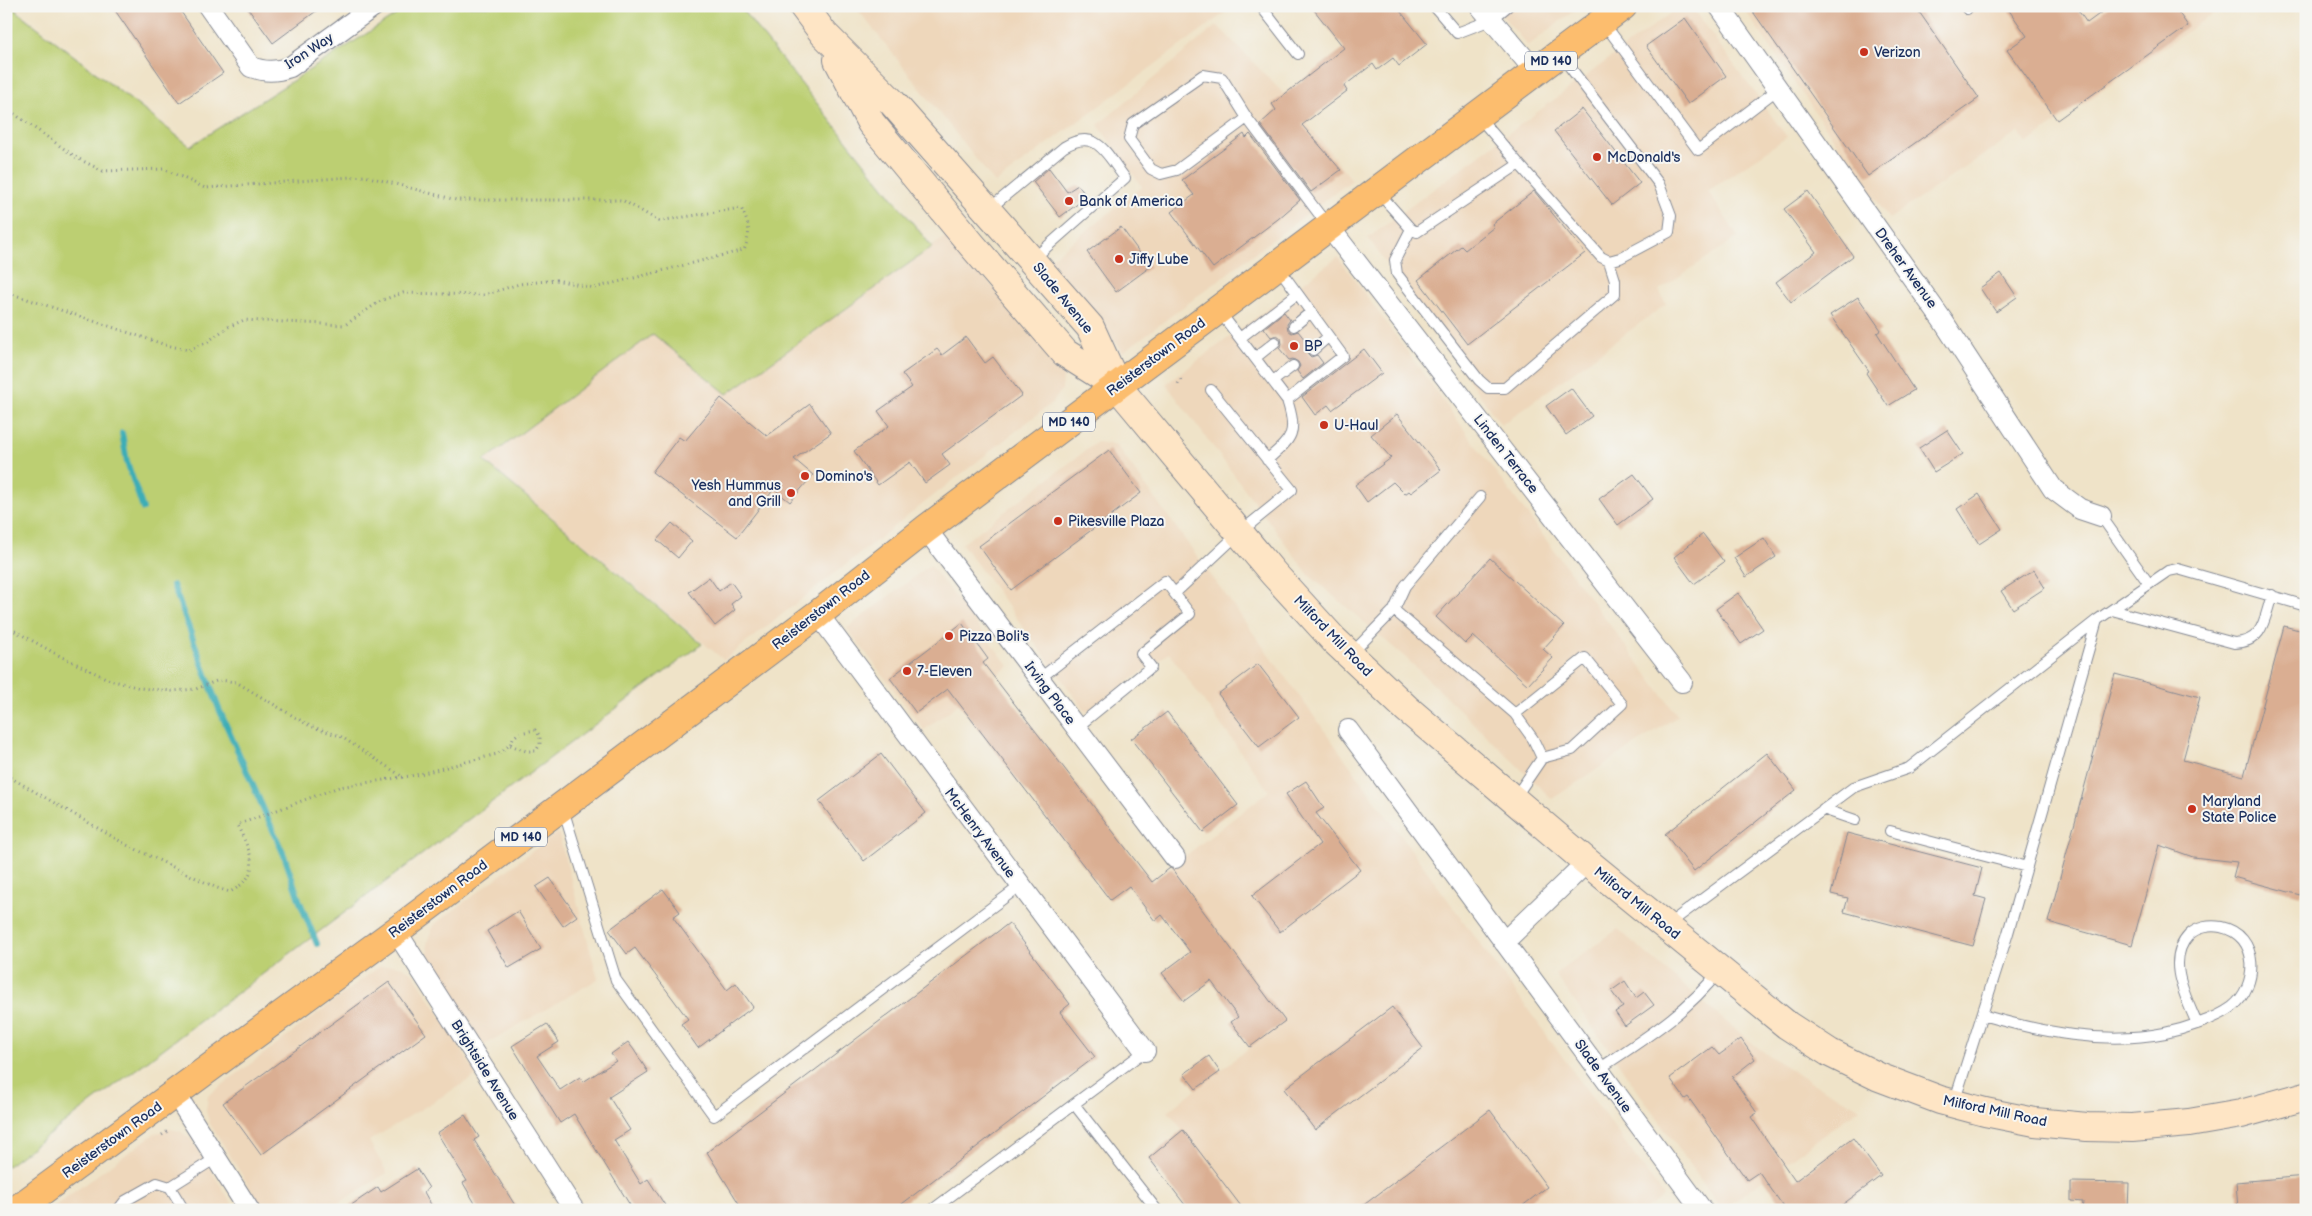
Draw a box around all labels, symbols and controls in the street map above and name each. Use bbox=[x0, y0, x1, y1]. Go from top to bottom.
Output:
street label: Iron Way bbox=[282, 29, 337, 73]
place label: Verizon bbox=[1874, 44, 1921, 61]
marker: Verizon bbox=[1858, 46, 1870, 58]
road number: MD 140 bbox=[1525, 51, 1577, 70]
place label: McDonald's bbox=[1607, 149, 1681, 166]
marker: McDonald's bbox=[1591, 151, 1603, 163]
place label: Bank of America bbox=[1079, 193, 1183, 210]
marker: Bank of America bbox=[1063, 195, 1075, 207]
street label: Dreher Avenue bbox=[1871, 225, 1941, 311]
place label: Jiffy Lube bbox=[1129, 251, 1189, 268]
marker: Jiffy Lube bbox=[1113, 253, 1125, 265]
street label: Slade Avenue bbox=[1029, 259, 1097, 337]
street label: Reisterstown Road bbox=[1103, 314, 1209, 400]
place label: BP bbox=[1304, 338, 1323, 355]
marker: BP bbox=[1288, 340, 1300, 352]
street label: Linden Terrace bbox=[1470, 411, 1542, 497]
road number: MD 140 bbox=[1043, 412, 1095, 432]
place label: U-Haul bbox=[1334, 417, 1378, 434]
marker: U-Haul bbox=[1318, 419, 1330, 431]
place label: Domino's bbox=[815, 468, 873, 485]
marker: Domino's bbox=[799, 470, 811, 482]
place label: Yesh Hummus and Grill bbox=[690, 477, 781, 510]
marker: Yesh Hummus and Grill bbox=[785, 487, 797, 499]
place label: Pikesville Plaza bbox=[1068, 513, 1164, 530]
marker: Pikesville Plaza bbox=[1052, 515, 1064, 527]
street label: Reisterstown Road bbox=[769, 567, 873, 653]
street label: Milford Mill Road bbox=[1290, 592, 1376, 680]
place label: Pizza Boli's bbox=[959, 628, 1029, 645]
marker: Pizza Boli's bbox=[943, 630, 955, 642]
street label: Irving Place bbox=[1021, 658, 1079, 728]
place label: 7-Eleven bbox=[917, 663, 972, 680]
marker: 7-Eleven bbox=[901, 665, 913, 677]
street label: McHenry Avenue bbox=[941, 785, 1019, 881]
place label: Maryland State Police bbox=[2202, 793, 2277, 826]
marker: Maryland State Police bbox=[2186, 803, 2198, 815]
road number: MD 140 bbox=[495, 828, 547, 846]
street label: Reisterstown Road bbox=[385, 856, 491, 942]
street label: Milford Mill Road bbox=[1590, 863, 1684, 943]
street label: Brightside Avenue bbox=[447, 1017, 523, 1123]
street label: Slade Avenue bbox=[1571, 1036, 1635, 1116]
street label: Milford Mill Road bbox=[1941, 1092, 2049, 1130]
street label: Reisterstown Road bbox=[59, 1098, 165, 1182]

